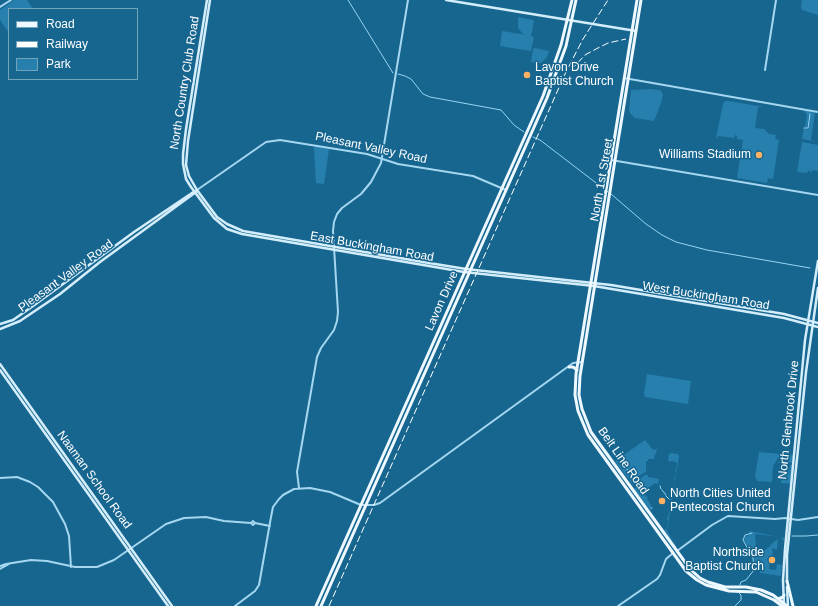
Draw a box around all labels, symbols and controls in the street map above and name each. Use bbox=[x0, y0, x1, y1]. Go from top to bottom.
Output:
legend bbox=[8, 8, 138, 80]
street label: North Country Club Road bbox=[167, 15, 203, 151]
text: Road bbox=[46, 17, 75, 31]
text: Railway bbox=[46, 37, 88, 51]
text: Park bbox=[46, 57, 71, 71]
place label: Lavon Drive Baptist Church bbox=[535, 61, 614, 89]
marker: Lavon Drive Baptist Church bbox=[522, 70, 532, 80]
street label: Pleasant Valley Road bbox=[314, 129, 428, 167]
street label: North 1st Street bbox=[588, 137, 616, 223]
place label: Williams Stadium bbox=[659, 148, 751, 162]
marker: Williams Stadium bbox=[754, 150, 764, 160]
street label: East Buckingham Road bbox=[309, 229, 435, 265]
street label: Pleasant Valley Road bbox=[16, 237, 116, 315]
street label: Lavon Drive bbox=[422, 269, 462, 333]
street label: West Buckingham Road bbox=[641, 279, 771, 313]
street label: North Glenbrook Drive bbox=[776, 360, 802, 480]
street label: Belt Line Road bbox=[595, 425, 651, 497]
street label: Naaman School Road bbox=[54, 428, 134, 532]
place label: North Cities United Pentecostal Church bbox=[670, 487, 775, 515]
marker: North Cities United Pentecostal Church bbox=[657, 496, 667, 506]
place label: Northside Baptist Church bbox=[685, 546, 764, 574]
marker: Northside Baptist Church bbox=[767, 555, 777, 565]

